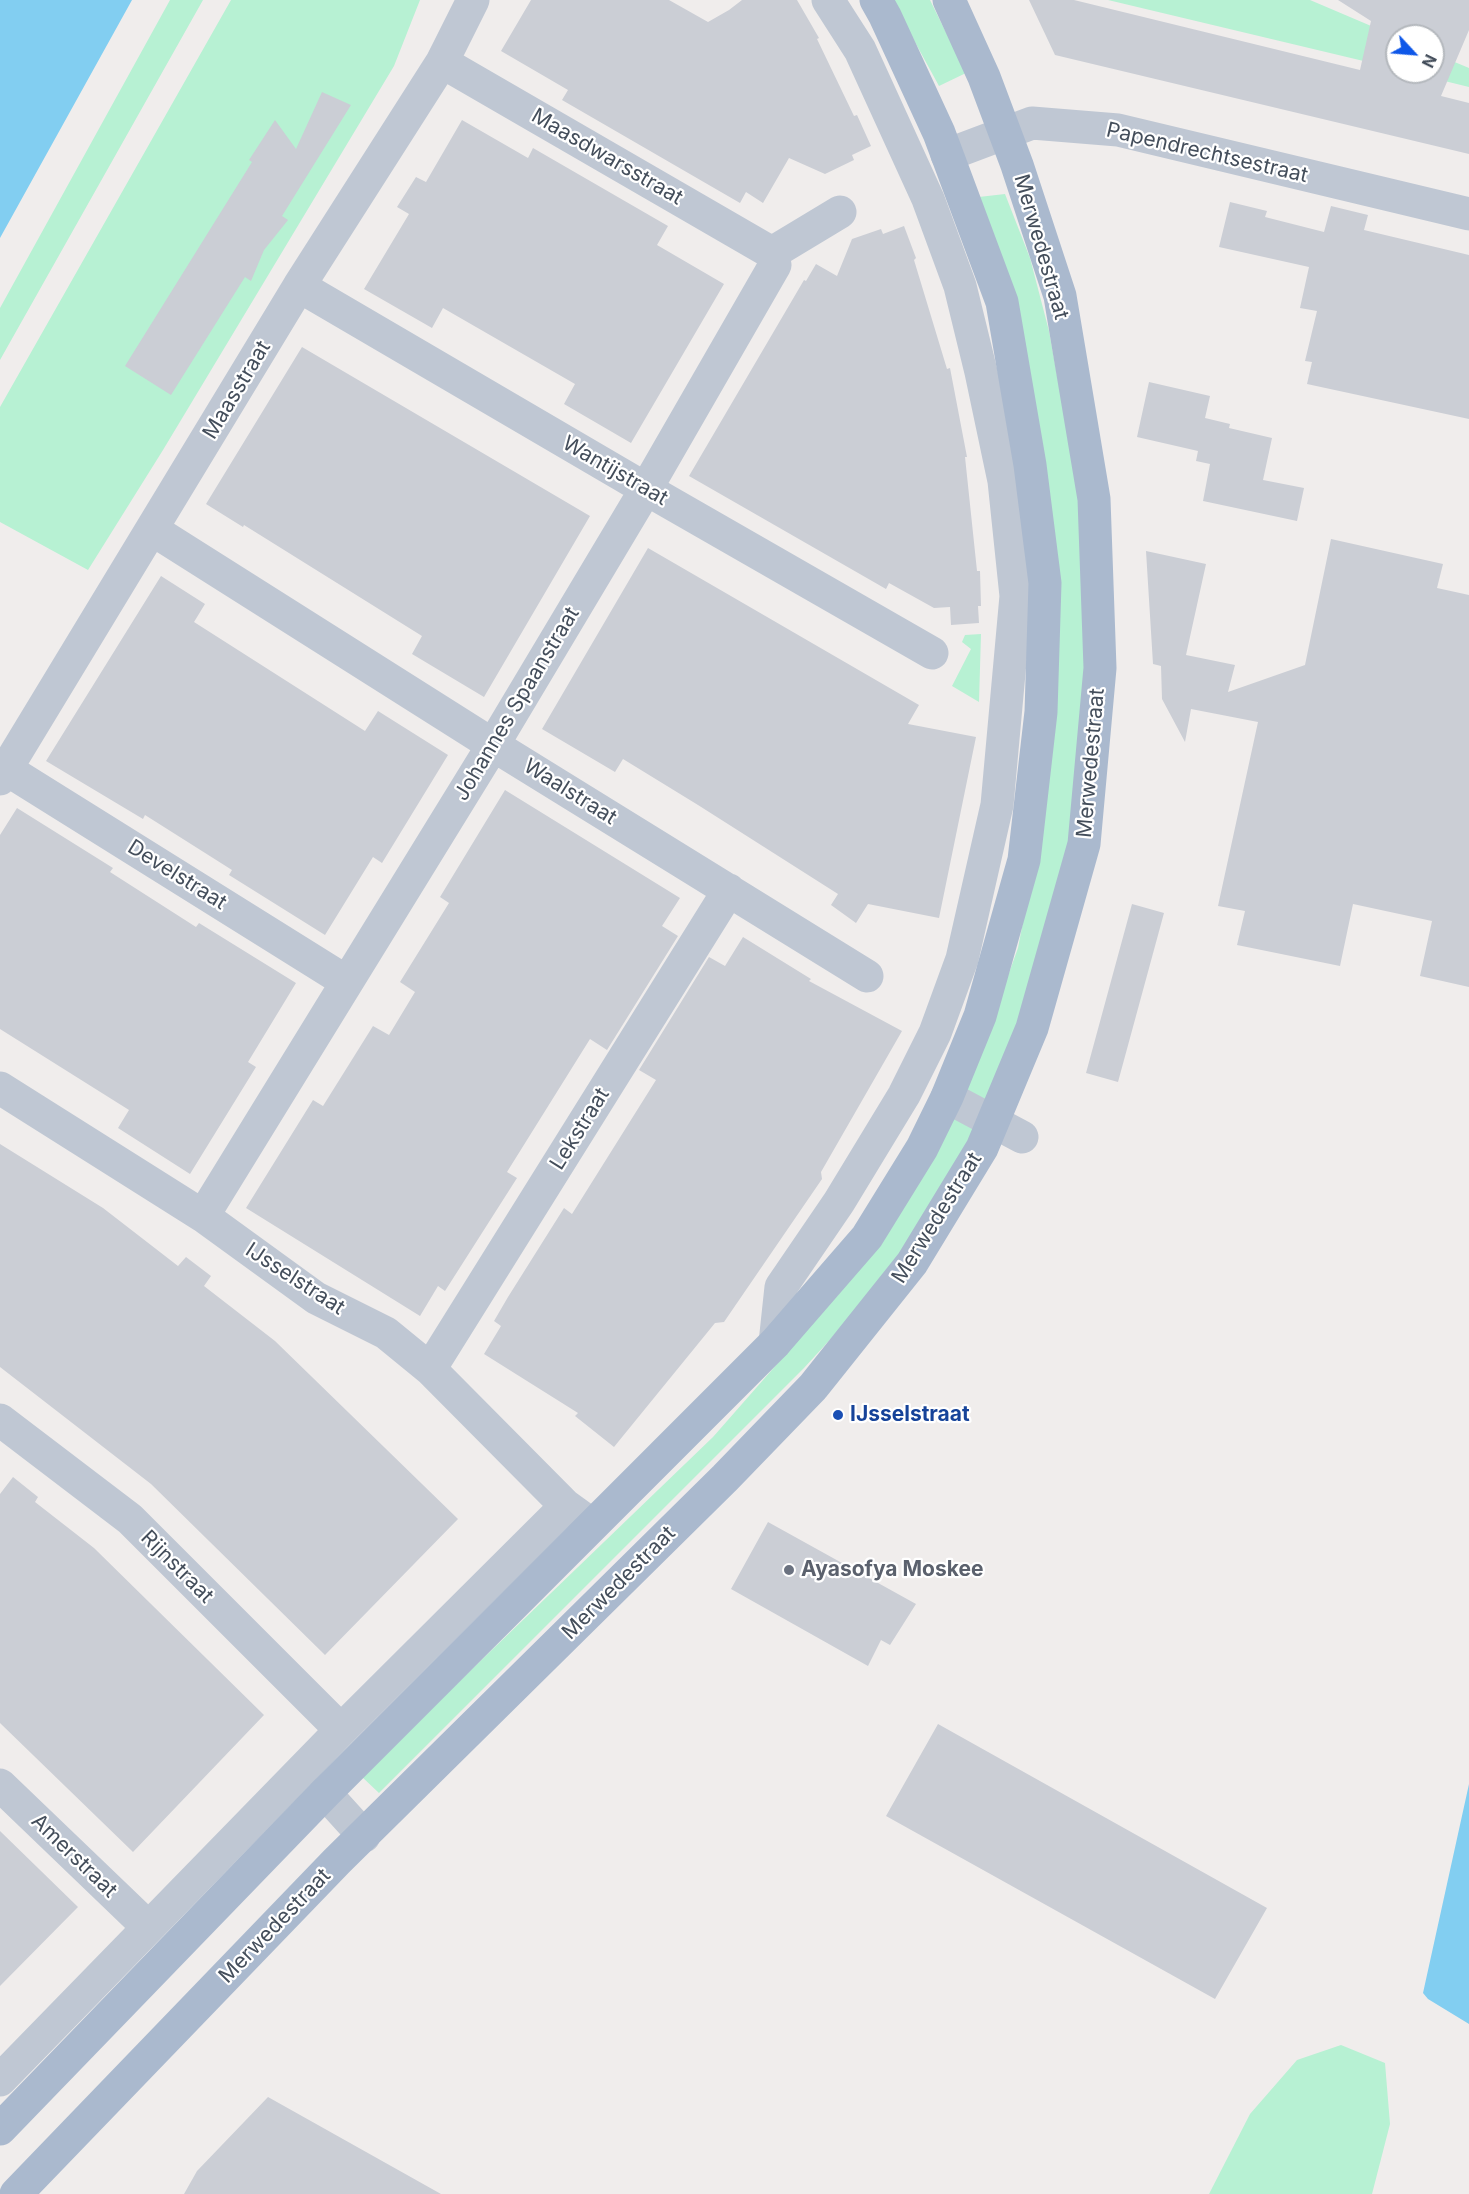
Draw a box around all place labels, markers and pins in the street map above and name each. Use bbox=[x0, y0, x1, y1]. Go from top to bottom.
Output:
place label: IJsselstraat bbox=[850, 1402, 970, 1428]
marker: IJsselstraat bbox=[831, 1408, 845, 1422]
place label: Ayasofya Moskee bbox=[801, 1557, 983, 1583]
marker: Ayasofya Moskee bbox=[782, 1563, 796, 1577]

